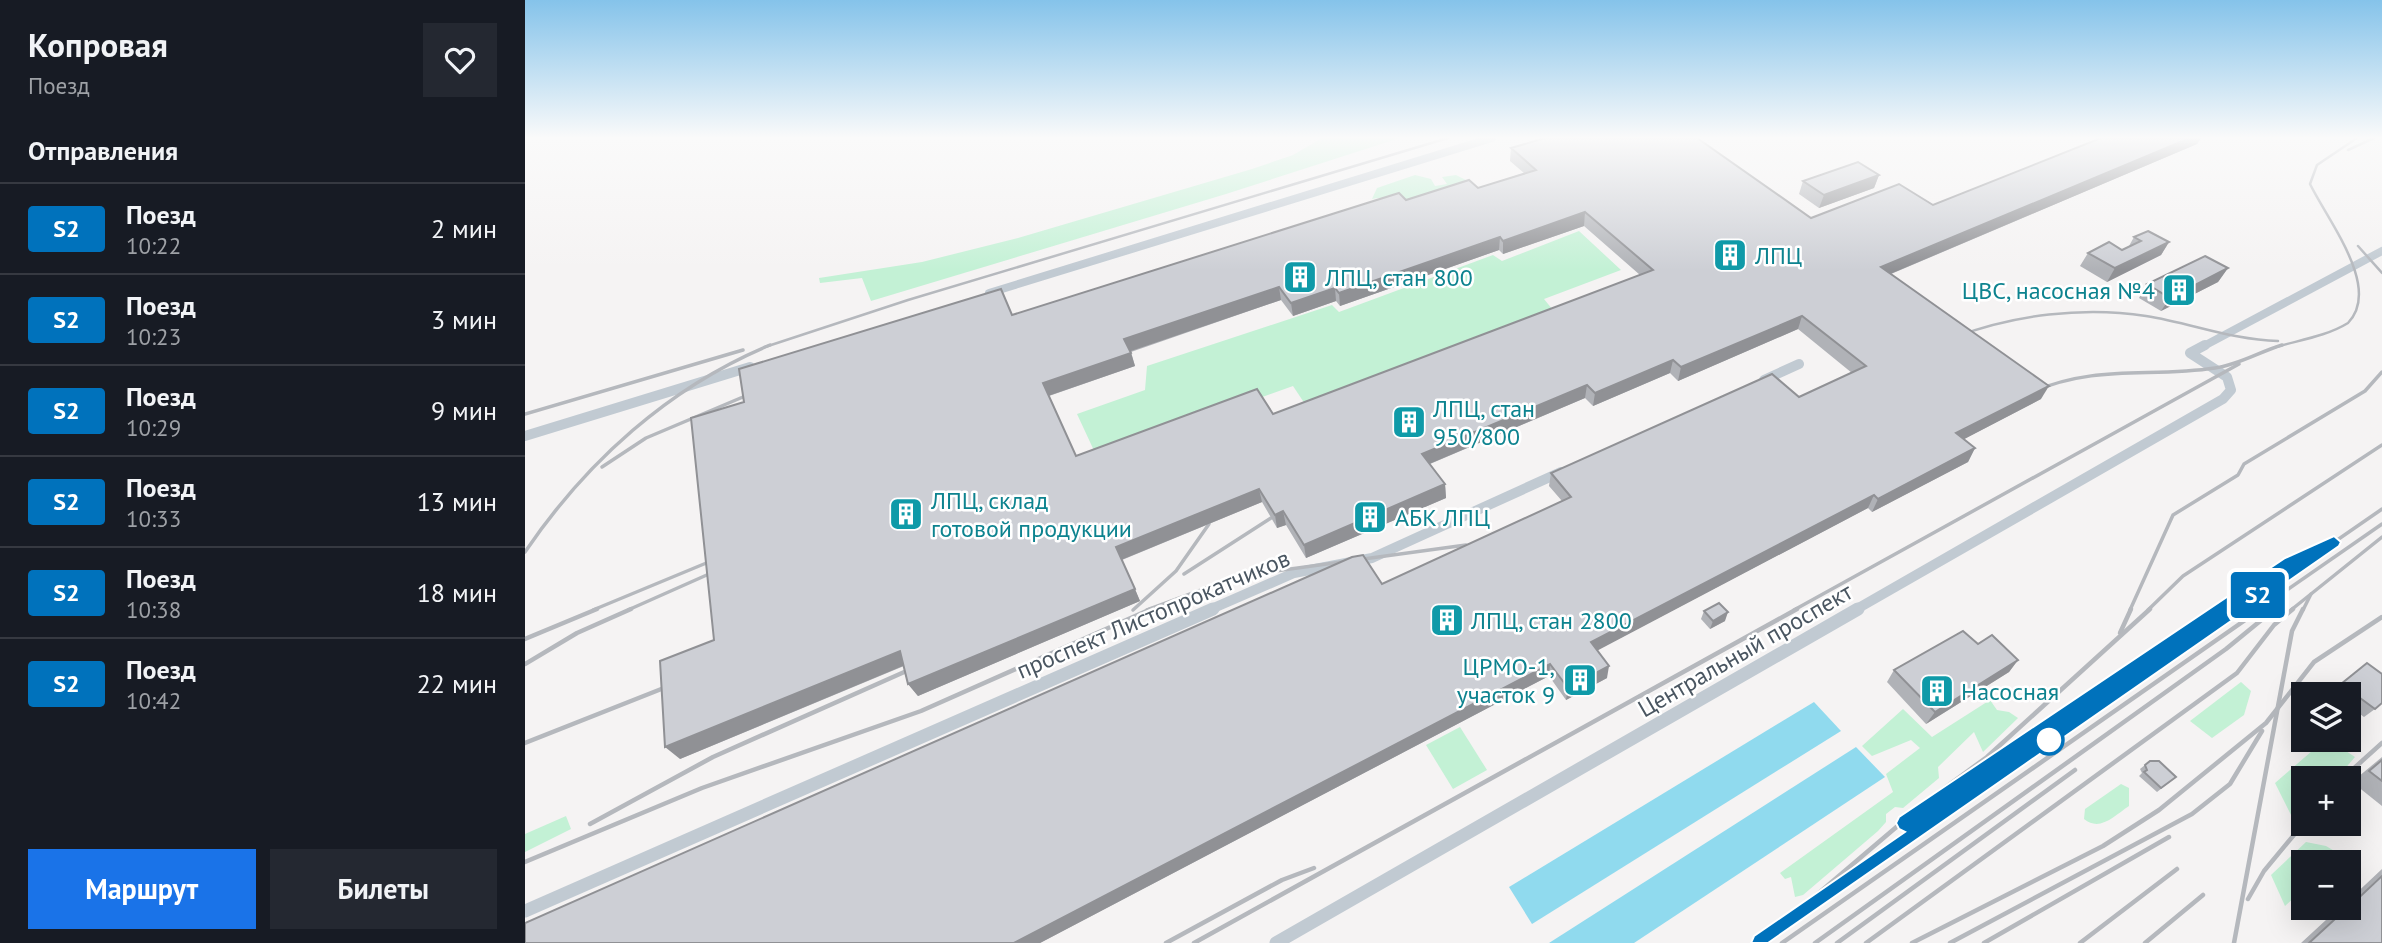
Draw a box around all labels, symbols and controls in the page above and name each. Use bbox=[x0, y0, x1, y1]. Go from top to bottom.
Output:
text: Копровая bbox=[28, 23, 168, 66]
button: heart bbox=[423, 23, 497, 97]
text: Поезд bbox=[28, 71, 90, 100]
text: Отправления bbox=[28, 134, 178, 167]
text: Поезд bbox=[126, 198, 196, 231]
text: 2 мин bbox=[431, 212, 497, 245]
text: S2 bbox=[53, 213, 80, 244]
text: 10:22 bbox=[126, 231, 181, 260]
building icon: ЛПЦ bbox=[1711, 236, 1749, 274]
place label: ЛПЦ bbox=[1754, 240, 1802, 271]
building icon: ЛПЦ, стан 800 bbox=[1281, 258, 1319, 296]
place label: ЛПЦ, стан 800 bbox=[1324, 262, 1473, 293]
building icon: ЦВС, насосная №4 bbox=[2160, 271, 2198, 309]
place label: ЦВС, насосная №4 bbox=[1962, 275, 2155, 306]
text: Поезд bbox=[126, 289, 196, 322]
text: 3 мин bbox=[431, 303, 497, 336]
text: S2 bbox=[53, 304, 80, 335]
text: 10:23 bbox=[126, 322, 181, 351]
text: Поезд bbox=[126, 380, 196, 413]
place label: ЛПЦ, стан 950/800 bbox=[1432, 393, 1535, 452]
text: 9 мин bbox=[431, 394, 497, 427]
text: S2 bbox=[53, 395, 80, 426]
building icon: ЛПЦ, стан 950/800 bbox=[1390, 403, 1428, 441]
text: 10:29 bbox=[126, 413, 181, 442]
text: Поезд bbox=[126, 471, 196, 504]
text: 13 мин bbox=[417, 485, 497, 518]
place label: ЛПЦ, склад готовой продукции bbox=[930, 485, 1132, 544]
text: S2 bbox=[53, 486, 80, 517]
building icon: ЛПЦ, склад готовой продукции bbox=[887, 495, 925, 533]
building icon: АБК ЛПЦ bbox=[1351, 498, 1389, 536]
place label: АБК ЛПЦ bbox=[1395, 502, 1490, 533]
text: 10:33 bbox=[126, 504, 181, 533]
street label: проспект Листопрокатчиков bbox=[1012, 542, 1294, 686]
text: Поезд bbox=[126, 562, 196, 595]
line badge: S2 bbox=[2227, 572, 2289, 618]
text: 18 мин bbox=[417, 576, 497, 609]
street label: Центральный проспект bbox=[1632, 576, 1858, 724]
text: S2 bbox=[53, 577, 80, 608]
text: S2 bbox=[2245, 579, 2271, 610]
text: 10:38 bbox=[126, 595, 181, 624]
building icon: ЛПЦ, стан 2800 bbox=[1428, 601, 1466, 639]
place label: ЛПЦ, стан 2800 bbox=[1470, 605, 1632, 636]
place label: ЦРМО-1, участок 9 bbox=[1457, 651, 1555, 710]
text: Поезд bbox=[126, 653, 196, 686]
building icon: ЦРМО-1, участок 9 bbox=[1561, 661, 1599, 699]
text: 22 мин bbox=[417, 667, 497, 700]
text: S2 bbox=[53, 668, 80, 699]
building icon: Насосная bbox=[1918, 672, 1956, 710]
place label: Насосная bbox=[1961, 676, 2059, 707]
map controls bbox=[2291, 682, 2361, 920]
button: layers bbox=[2291, 682, 2361, 752]
text: 10:42 bbox=[126, 686, 181, 715]
unlabelled marker bbox=[2034, 725, 2064, 755]
button: + bbox=[2291, 766, 2361, 836]
button: Маршрут bbox=[28, 849, 256, 929]
button: Билеты bbox=[270, 849, 497, 929]
button: − bbox=[2291, 850, 2361, 920]

